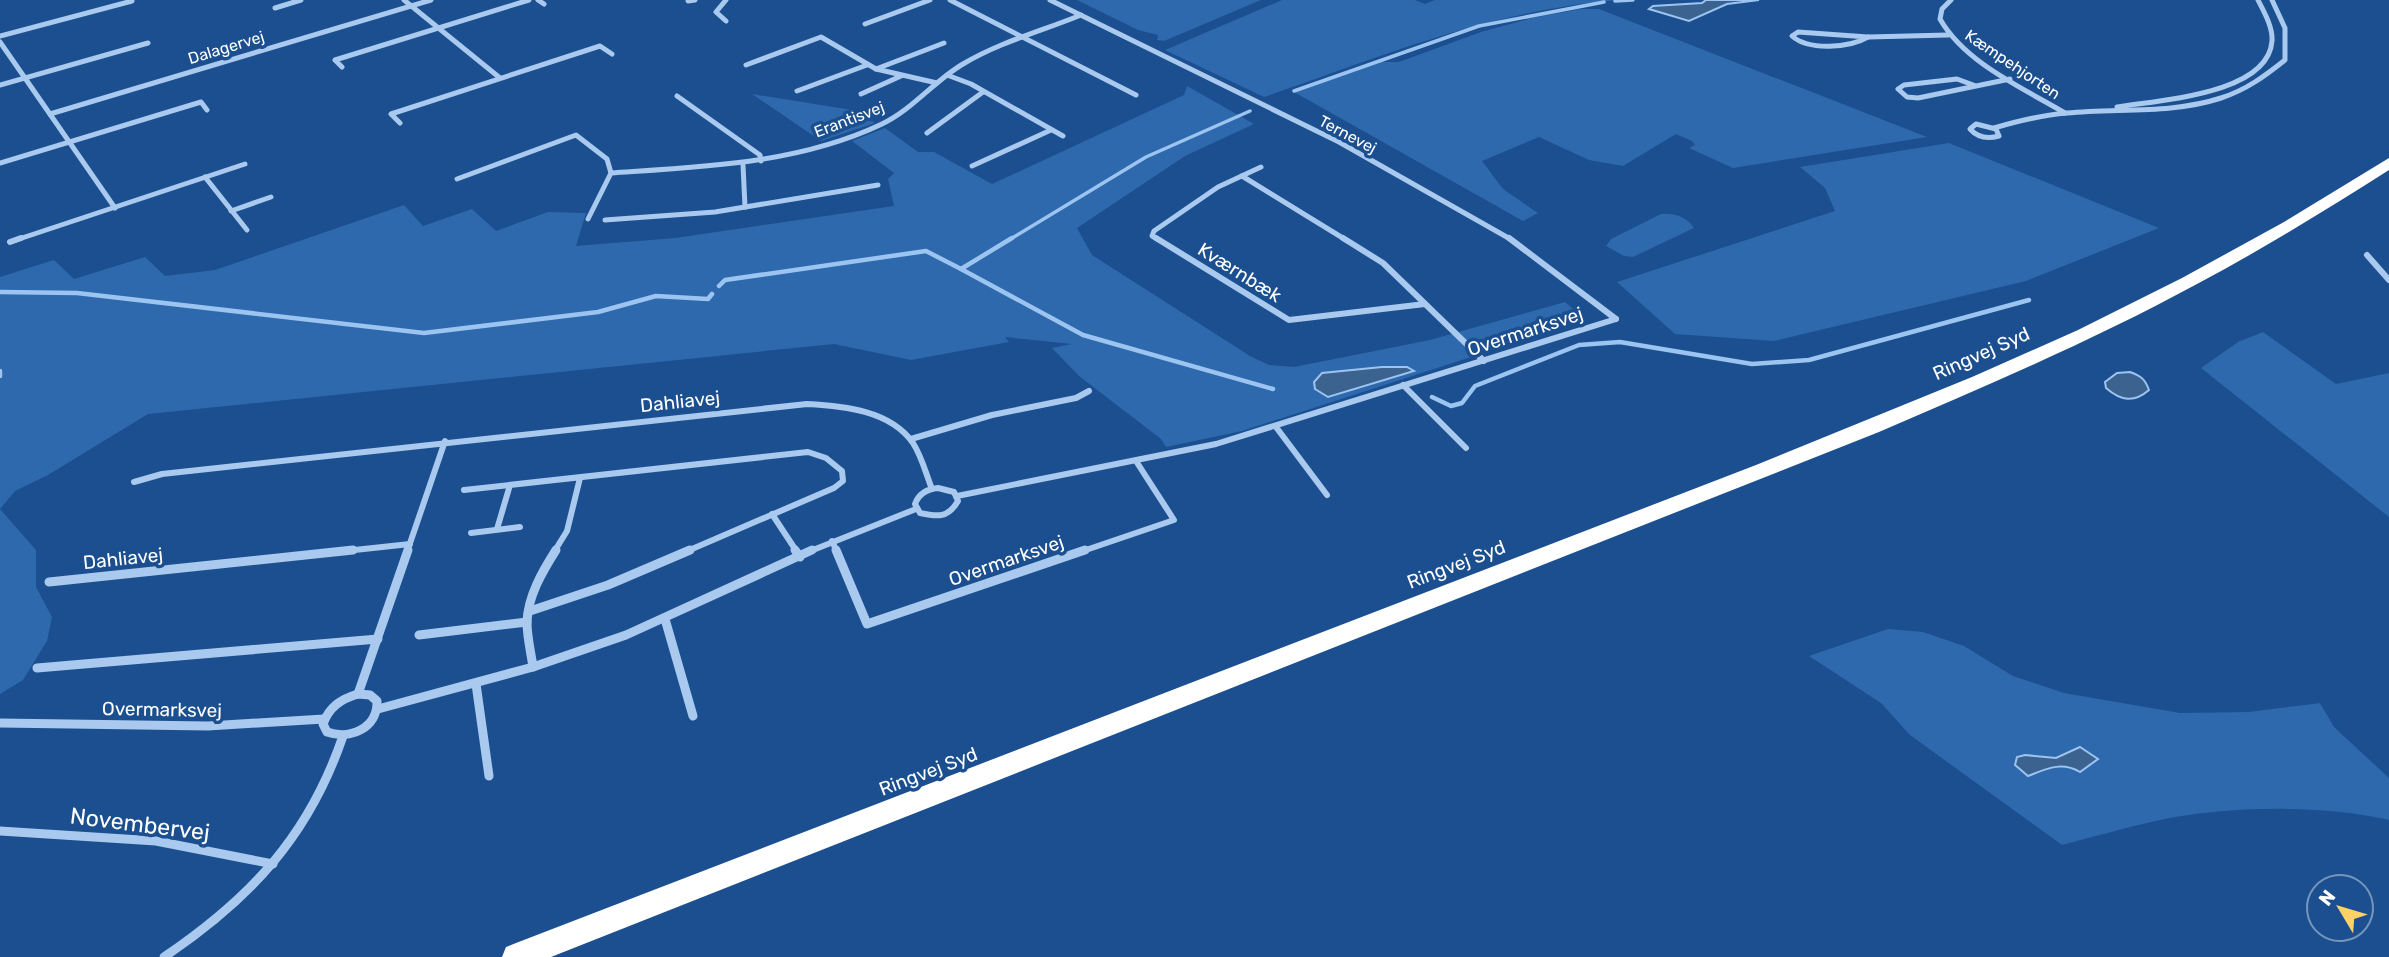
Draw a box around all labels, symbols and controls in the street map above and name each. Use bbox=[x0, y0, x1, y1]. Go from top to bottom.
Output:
street label: Kæmpehjorten bbox=[1962, 26, 2064, 103]
street label: Dalagervej bbox=[186, 27, 267, 68]
street label: Erantisvej bbox=[811, 97, 887, 142]
street label: Ternevej bbox=[1316, 111, 1380, 158]
street label: Kværnbæk bbox=[1194, 238, 1286, 307]
street label: Overmarksvej bbox=[1464, 302, 1586, 361]
street label: Ringvej Syd bbox=[1929, 322, 2033, 385]
street label: Dahliavej bbox=[639, 386, 721, 417]
street label: Overmarksvej bbox=[946, 530, 1067, 591]
street label: Ringvej Syd bbox=[1404, 535, 1509, 594]
street label: Dahliavej bbox=[82, 543, 164, 574]
street label: Overmarksvej bbox=[102, 697, 222, 722]
street label: Ringvej Syd bbox=[876, 742, 981, 801]
street label: Novembervej bbox=[68, 802, 212, 846]
north arrow bbox=[2305, 873, 2375, 943]
text: N bbox=[2314, 885, 2340, 910]

